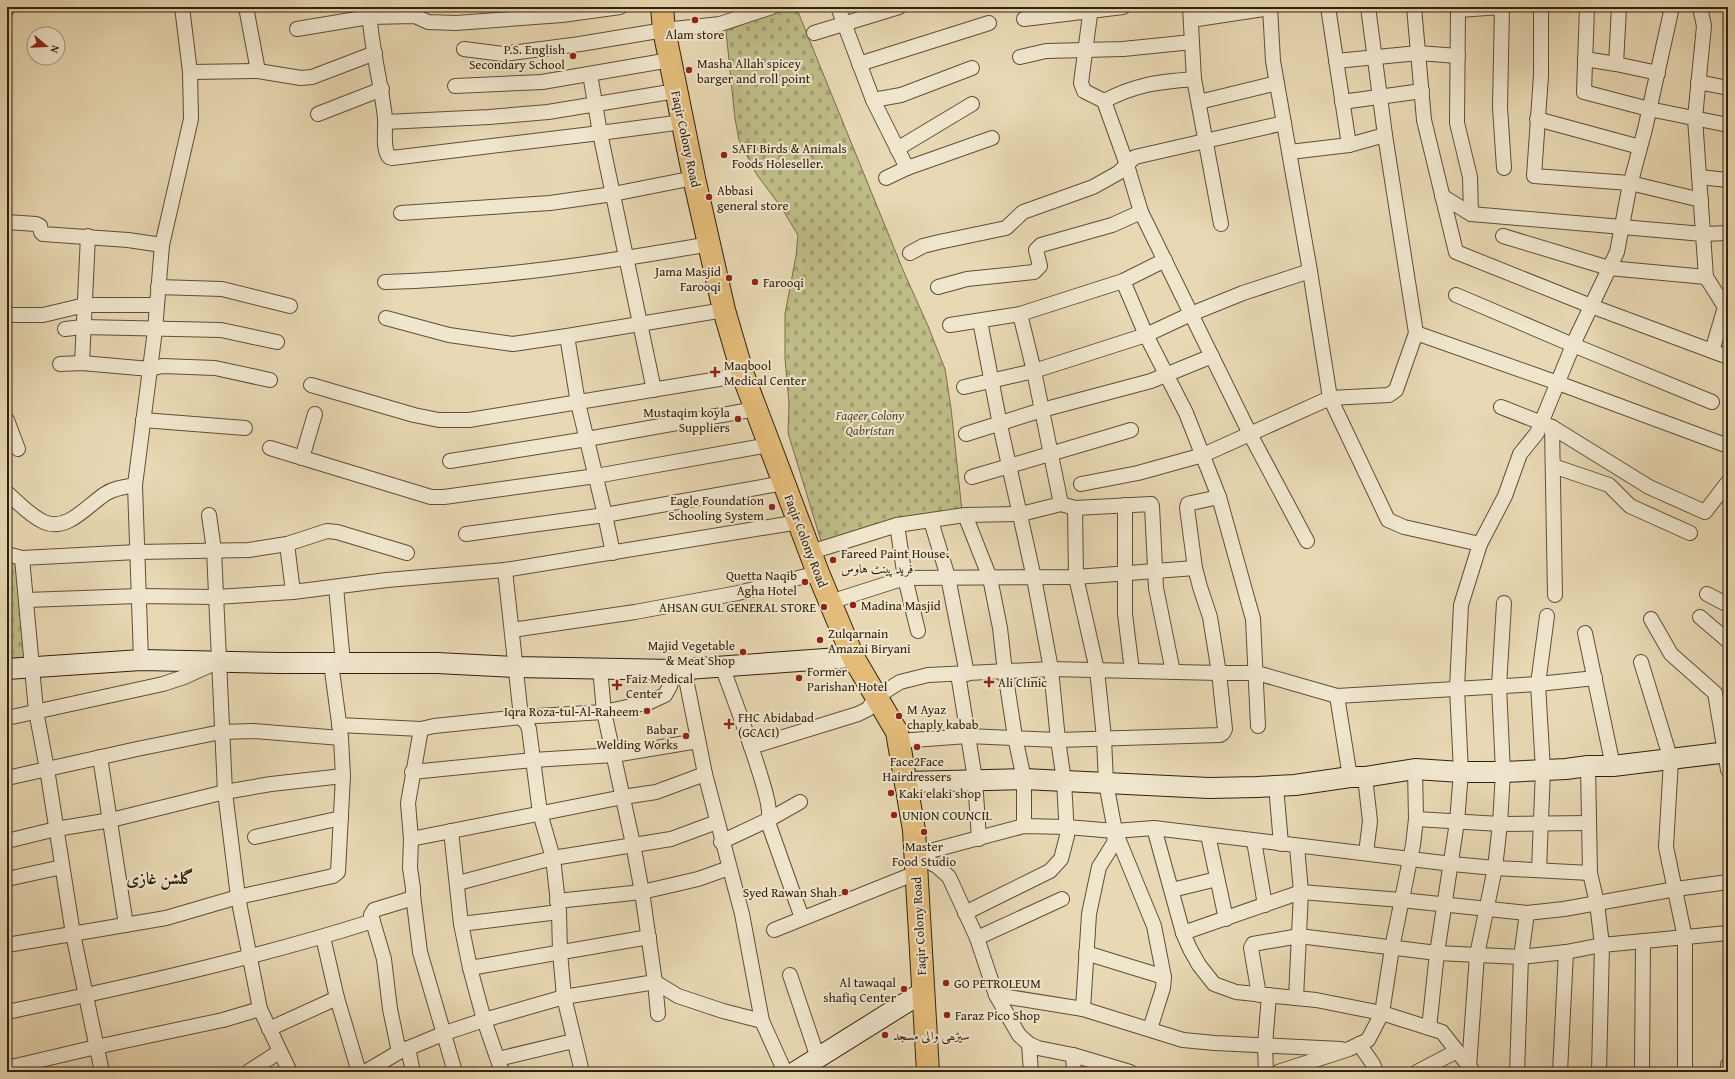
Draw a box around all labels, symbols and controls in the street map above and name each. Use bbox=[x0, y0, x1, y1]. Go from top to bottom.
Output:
marker: Alam store bbox=[690, 15, 700, 25]
place label: Alam store bbox=[666, 25, 724, 44]
north arrow bbox=[26, 26, 66, 66]
place label: P.S. English Secondary School bbox=[469, 40, 566, 74]
text: N bbox=[46, 43, 64, 56]
marker: P.S. English Secondary School bbox=[568, 51, 578, 61]
place label: Masha Allah spicey barger and roll point bbox=[697, 54, 811, 88]
marker: Masha Allah spicey barger and roll point bbox=[684, 65, 694, 75]
street label: Faqir Colony Road bbox=[666, 89, 706, 189]
place label: SAFI Birds & Animals Foods Holeseller. bbox=[732, 139, 847, 173]
marker: SAFI Birds & Animals Foods Holeseller. bbox=[719, 150, 729, 160]
place label: Abbasi general store bbox=[717, 181, 789, 215]
marker: Abbasi general store bbox=[704, 192, 714, 202]
place label: Jama Masjid Farooqi bbox=[653, 262, 721, 296]
marker: Jama Masjid Farooqi bbox=[724, 273, 734, 283]
place label: Farooqi bbox=[763, 273, 804, 292]
marker: Farooqi bbox=[750, 277, 760, 287]
place label: Maqbool Medical Center bbox=[724, 356, 807, 390]
marker: Maqbool Medical Center bbox=[709, 366, 721, 378]
place label: Mustaqim koyla Suppliers bbox=[643, 403, 731, 437]
park label: Faqeer Colony Qabristan bbox=[835, 406, 904, 440]
marker: Mustaqim koyla Suppliers bbox=[733, 414, 743, 424]
place label: Eagle Foundation Schooling System bbox=[668, 491, 765, 525]
street label: Faqir Colony Road bbox=[779, 492, 833, 590]
marker: Eagle Foundation Schooling System bbox=[767, 502, 777, 512]
place label: Fareed Paint House، فرید پینٹ ہاوس bbox=[841, 544, 950, 578]
marker: Fareed Paint House، فرید پینٹ ہاوس bbox=[828, 555, 838, 565]
place label: Quetta Naqib Agha Hotel bbox=[726, 566, 797, 600]
marker: Quetta Naqib Agha Hotel bbox=[800, 577, 810, 587]
place label: Madina Masjid bbox=[861, 596, 941, 615]
place label: AHSAN GUL GENERAL STORE bbox=[659, 598, 816, 617]
marker: Madina Masjid bbox=[848, 600, 858, 610]
marker: AHSAN GUL GENERAL STORE bbox=[819, 602, 829, 612]
place label: Zulqarnain Amazai Biryani bbox=[828, 624, 911, 658]
marker: Zulqarnain Amazai Biryani bbox=[815, 635, 825, 645]
place label: Majid Vegetable & Meat Shop bbox=[648, 636, 735, 670]
marker: Majid Vegetable & Meat Shop bbox=[738, 647, 748, 657]
place label: Former Parishan Hotel bbox=[807, 662, 888, 696]
place label: Faiz Medical Center bbox=[626, 669, 693, 703]
marker: Former Parishan Hotel bbox=[794, 673, 804, 683]
place label: Ali Clinic bbox=[998, 673, 1047, 692]
marker: Ali Clinic bbox=[983, 676, 995, 688]
marker: Faiz Medical Center bbox=[611, 679, 623, 691]
place label: M Ayaz chaply kabab bbox=[907, 700, 979, 734]
place label: Iqra Roza-tul-Al-Raheem bbox=[504, 702, 639, 721]
marker: Iqra Roza-tul-Al-Raheem bbox=[642, 706, 652, 716]
place label: FHC Abidabad (GCACI) bbox=[738, 708, 814, 742]
marker: M Ayaz chaply kabab bbox=[894, 711, 904, 721]
marker: FHC Abidabad (GCACI) bbox=[723, 718, 735, 730]
place label: Babar Welding Works bbox=[596, 720, 679, 754]
marker: Babar Welding Works bbox=[681, 731, 691, 741]
marker: Face2Face Hairdressers bbox=[912, 742, 922, 752]
place label: Face2Face Hairdressers bbox=[883, 752, 951, 786]
place label: Kaki elaki shop bbox=[899, 784, 981, 803]
marker: Kaki elaki shop bbox=[886, 788, 896, 798]
place label: UNION COUNCIL bbox=[902, 806, 992, 825]
marker: UNION COUNCIL bbox=[889, 810, 899, 820]
marker: Master Food Studio bbox=[919, 827, 929, 837]
place label: Master Food Studio bbox=[892, 837, 956, 871]
district label: گلشن غازی bbox=[126, 865, 194, 890]
street label: Faqir Colony Road bbox=[907, 876, 931, 976]
place label: Syed Rawan Shah bbox=[743, 883, 838, 902]
marker: Syed Rawan Shah bbox=[840, 887, 850, 897]
place label: Al tawaqal shafiq Center bbox=[823, 973, 897, 1007]
place label: GO PETROLEUM bbox=[954, 974, 1041, 993]
marker: GO PETROLEUM bbox=[941, 978, 951, 988]
marker: Al tawaqal shafiq Center bbox=[899, 984, 909, 994]
place label: Faraz Pico Shop bbox=[955, 1006, 1040, 1025]
marker: Faraz Pico Shop bbox=[942, 1010, 952, 1020]
place label: سیڑھی والی مسجد bbox=[893, 1026, 970, 1045]
marker: سیڑھی والی مسجد bbox=[880, 1030, 890, 1040]

